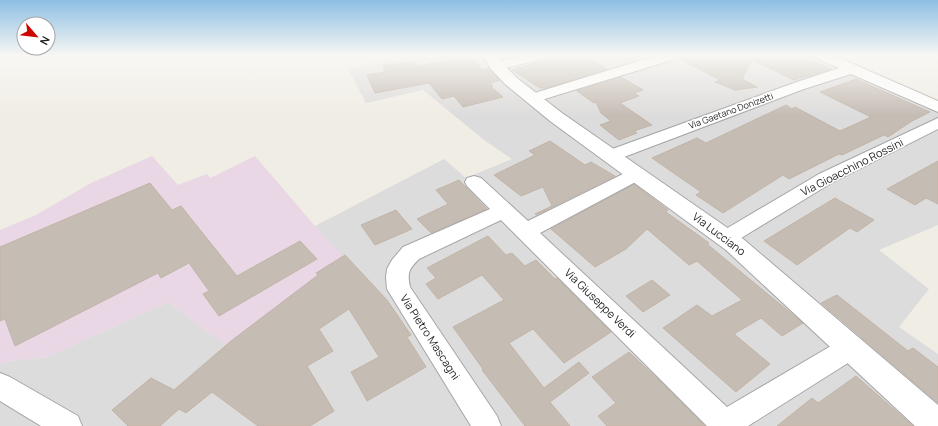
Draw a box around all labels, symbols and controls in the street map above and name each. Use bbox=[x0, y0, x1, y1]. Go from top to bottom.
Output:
north arrow bbox=[16, 16, 56, 56]
text: N bbox=[37, 34, 54, 48]
street label: Via Gaetano Donizetti bbox=[687, 89, 775, 132]
street label: Via Gioacchino Rossini bbox=[798, 134, 906, 199]
street label: Via Lucciano bbox=[690, 209, 749, 259]
street label: Via Giuseppe Verdi bbox=[562, 265, 639, 340]
street label: Via Pietro Mascagni bbox=[397, 291, 464, 382]

